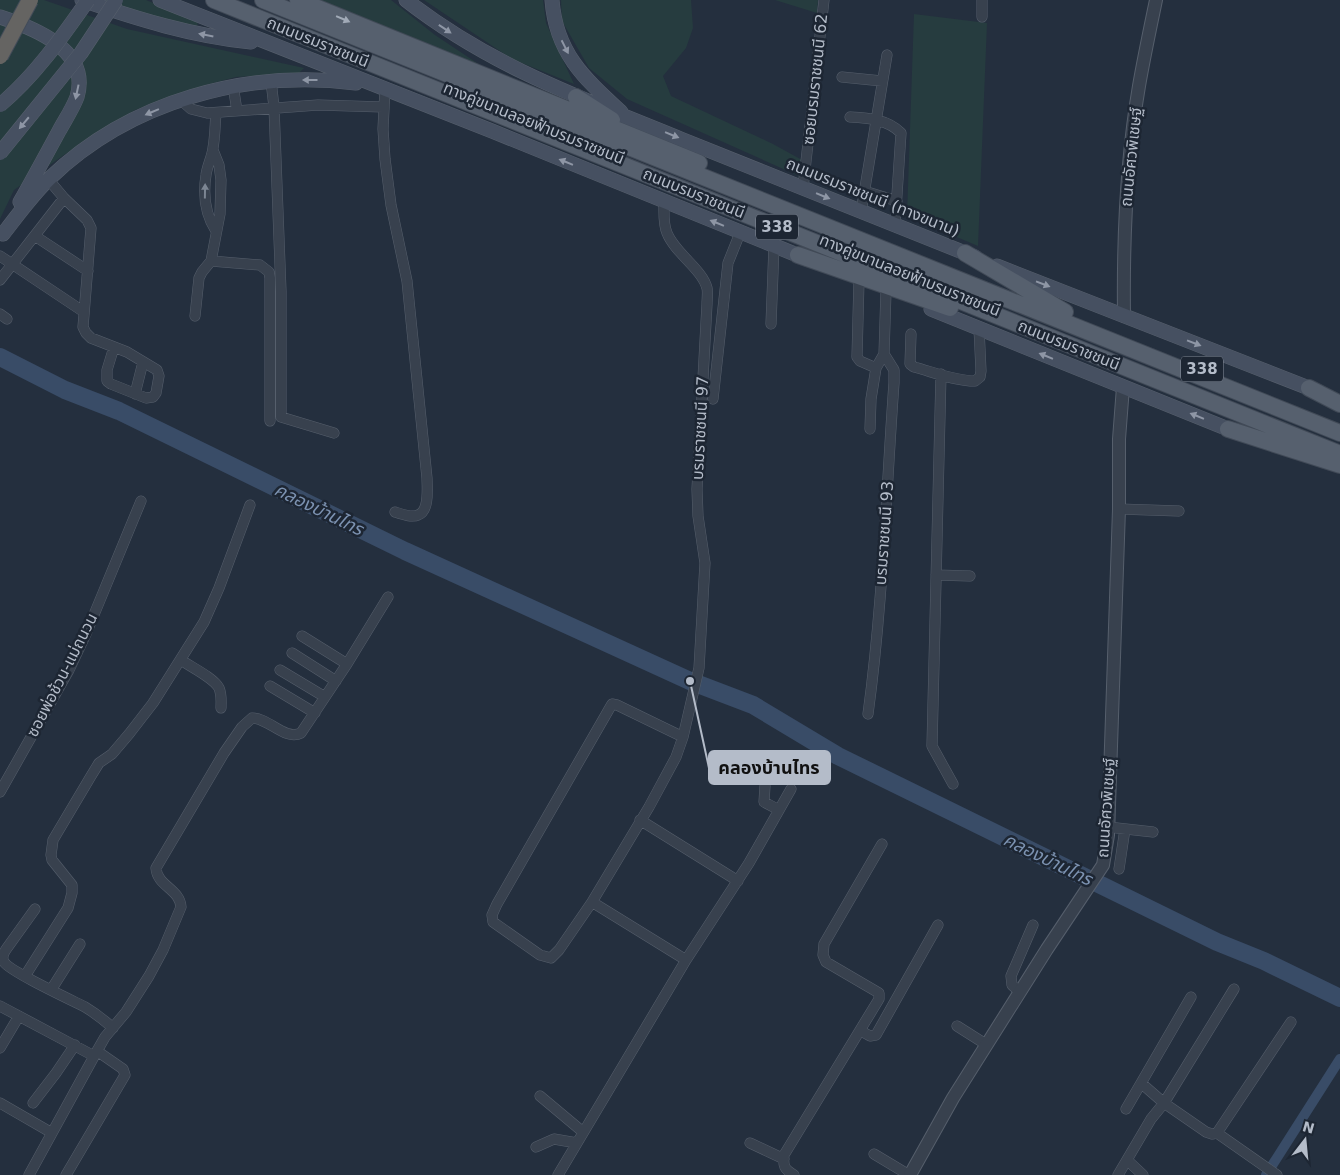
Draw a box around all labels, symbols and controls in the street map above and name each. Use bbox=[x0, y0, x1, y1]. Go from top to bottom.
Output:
street label: ซอยบรมราชชนนี 62 bbox=[799, 12, 831, 146]
street label: ถนนบรมราชชนนี bbox=[264, 13, 372, 71]
one-way arrow bbox=[336, 15, 350, 23]
one-way arrow bbox=[438, 24, 452, 33]
one-way arrow bbox=[198, 31, 214, 39]
one-way arrow bbox=[561, 39, 569, 54]
one-way arrow bbox=[301, 76, 317, 84]
street label: ทางคู่ขนานลอยฟ้าบรมราชชนนี bbox=[441, 78, 627, 168]
one-way arrow bbox=[73, 84, 81, 99]
street label: ถนนอัศวพิเชษฐ์ bbox=[1116, 106, 1146, 208]
one-way arrow bbox=[144, 108, 159, 116]
one-way arrow bbox=[19, 117, 30, 130]
one-way arrow bbox=[665, 132, 680, 140]
street label: ถนนบรมราชชนนี (ทางขนาน) bbox=[784, 153, 962, 241]
one-way arrow bbox=[559, 157, 573, 165]
street label: ถนนบรมราชชนนี bbox=[640, 164, 748, 222]
one-way arrow bbox=[202, 183, 210, 199]
one-way arrow bbox=[816, 192, 831, 200]
road number: 338 bbox=[756, 214, 798, 240]
one-way arrow bbox=[709, 219, 724, 227]
street label: ทางคู่ขนานลอยฟ้าบรมราชชนนี bbox=[817, 230, 1003, 320]
one-way arrow bbox=[1035, 281, 1050, 288]
street label: ถนนบรมราชชนนี bbox=[1015, 316, 1123, 374]
one-way arrow bbox=[1187, 339, 1202, 347]
one-way arrow bbox=[1039, 351, 1053, 359]
road number: 338 bbox=[1181, 356, 1223, 382]
street label: บรมราชชนนี 97 bbox=[688, 375, 712, 481]
one-way arrow bbox=[1190, 412, 1204, 420]
water label: คลองบ้านไทร bbox=[271, 479, 368, 540]
street label: บรมราชชนนี 93 bbox=[871, 480, 897, 586]
street label: ซอยพ่อช้วน-แม่ถนวน bbox=[23, 610, 101, 740]
callout: คลองบ้านไทร bbox=[709, 751, 830, 784]
text: คลองบ้านไทร bbox=[718, 757, 820, 778]
street label: ถนนอัศวพิเชษฐ์ bbox=[1093, 757, 1119, 858]
water label: คลองบ้านไทร bbox=[1000, 829, 1097, 890]
north arrow bbox=[1280, 1115, 1330, 1165]
text: N bbox=[1301, 1118, 1316, 1137]

